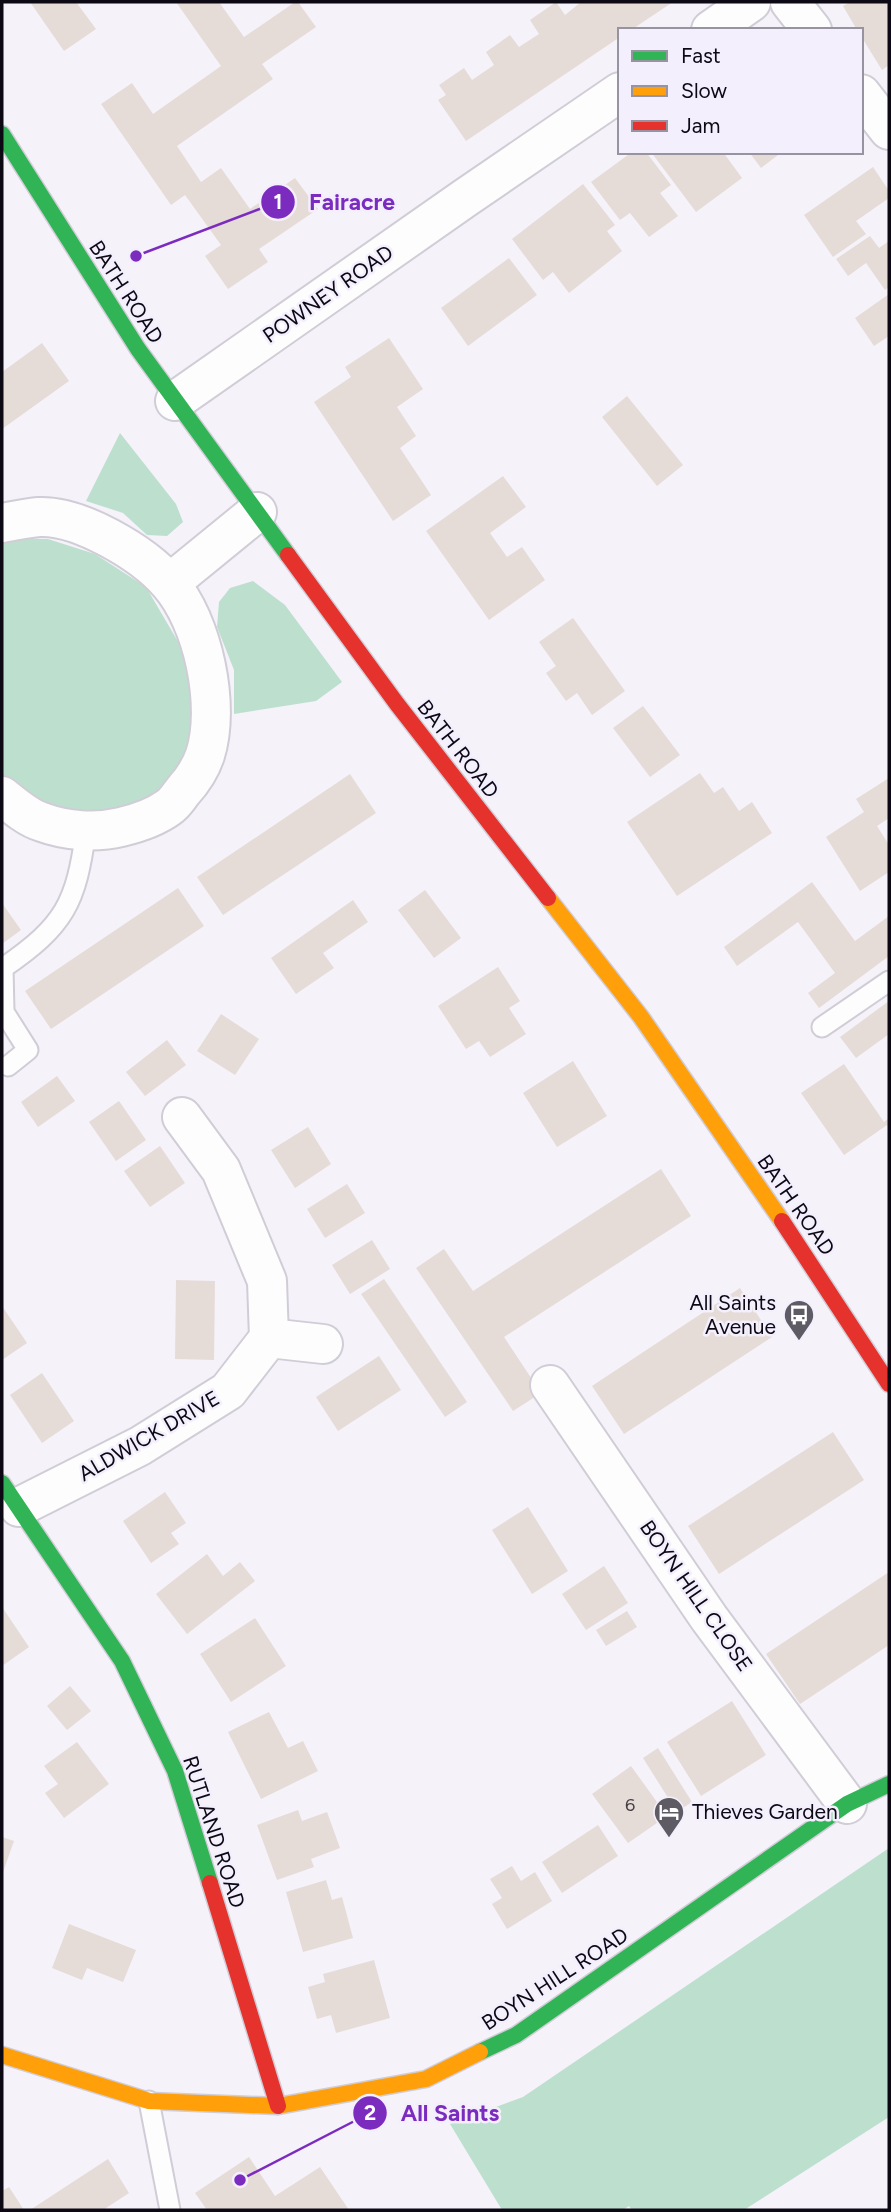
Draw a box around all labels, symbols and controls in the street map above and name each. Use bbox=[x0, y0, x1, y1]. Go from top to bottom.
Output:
legend bbox=[618, 28, 863, 154]
text: Fast bbox=[681, 43, 721, 68]
text: Slow bbox=[681, 78, 727, 103]
text: Jam bbox=[681, 113, 720, 138]
callout: Fairacre bbox=[260, 180, 409, 224]
text: Fairacre bbox=[309, 188, 395, 216]
text: 1 bbox=[274, 189, 282, 214]
street label: BATH ROAD bbox=[84, 236, 169, 348]
street label: POWNEY ROAD bbox=[258, 239, 398, 348]
street label: BATH ROAD bbox=[412, 695, 504, 803]
street label: BATH ROAD bbox=[752, 1149, 840, 1260]
place label: All Saints Avenue bbox=[689, 1290, 776, 1339]
bus stop icon: All Saints Avenue bbox=[782, 1298, 816, 1342]
street label: ALDWICK DRIVE bbox=[74, 1385, 224, 1486]
street label: BOYN HILL CLOSE bbox=[635, 1515, 758, 1676]
street label: RUTLAND ROAD bbox=[178, 1753, 251, 1911]
house number: 6 bbox=[625, 1794, 635, 1816]
hotel icon: Thieves Garden bbox=[652, 1795, 686, 1839]
place label: Thieves Garden bbox=[692, 1799, 838, 1824]
street label: BOYN HILL ROAD bbox=[477, 1922, 633, 2035]
callout: All Saints bbox=[352, 2091, 514, 2135]
text: All Saints bbox=[401, 2099, 500, 2127]
text: 2 bbox=[364, 2100, 376, 2125]

